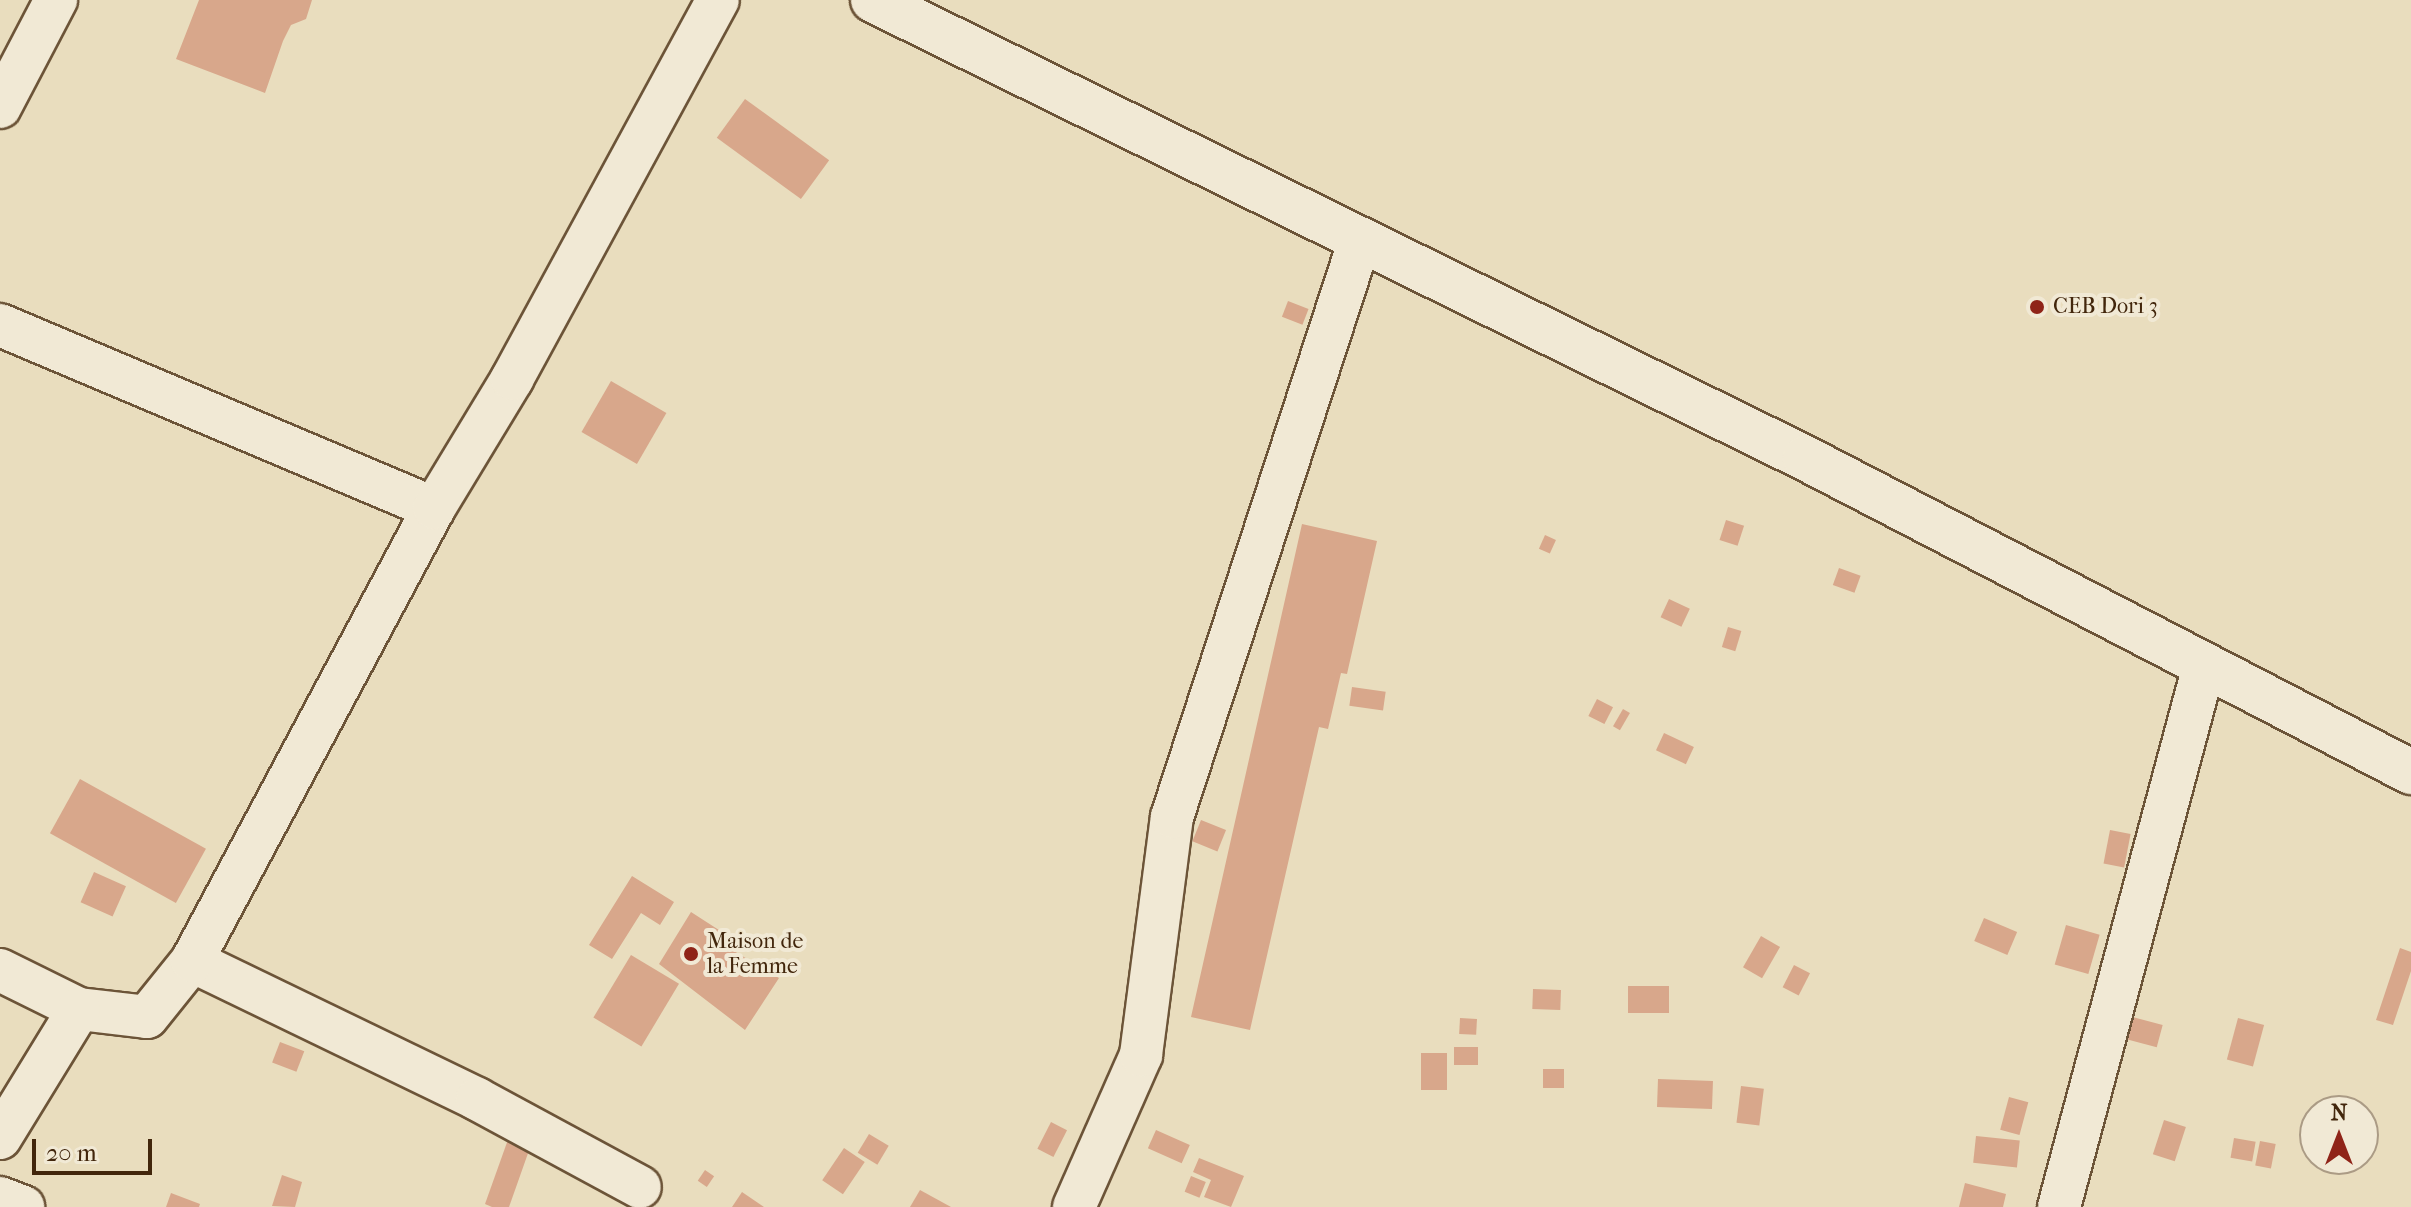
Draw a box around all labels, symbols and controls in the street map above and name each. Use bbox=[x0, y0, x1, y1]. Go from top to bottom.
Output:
place label: CEB Dori 3 bbox=[2053, 294, 2158, 320]
marker: CEB Dori 3 bbox=[2028, 298, 2046, 316]
place label: Maison de la Femme bbox=[707, 928, 803, 980]
marker: Maison de la Femme bbox=[682, 945, 700, 963]
north arrow bbox=[2299, 1095, 2379, 1175]
text: N bbox=[2331, 1100, 2347, 1126]
scale bar bbox=[36, 1123, 156, 1173]
text: 20 m bbox=[46, 1139, 97, 1167]

